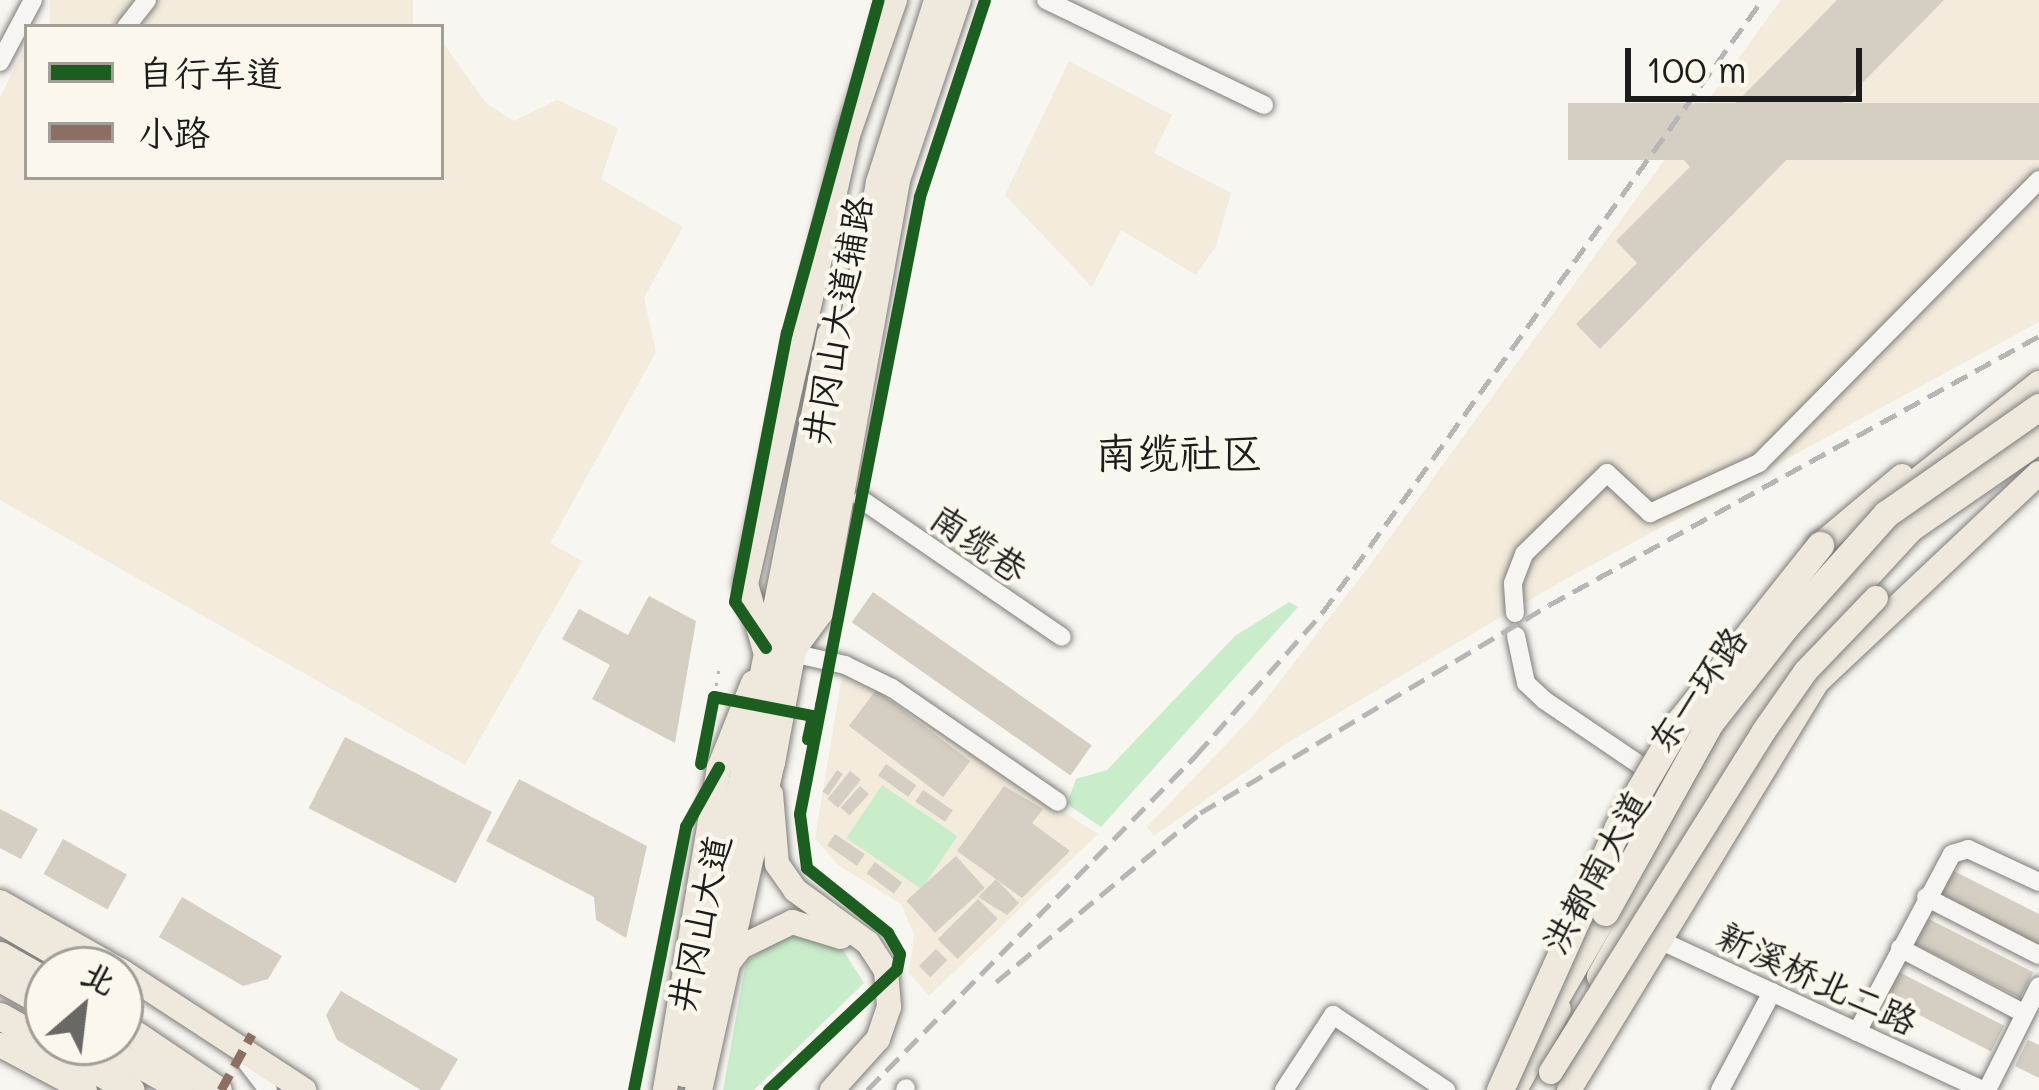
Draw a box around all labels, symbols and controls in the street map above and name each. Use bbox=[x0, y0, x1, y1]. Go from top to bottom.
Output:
legend bbox=[24, 24, 444, 180]
scale bar bbox=[1631, 24, 1868, 98]
text: 100 m bbox=[1646, 45, 1747, 92]
text: 自行车道 bbox=[138, 48, 282, 95]
text: 小路 bbox=[138, 108, 210, 155]
street label: 井冈山大道辅路 bbox=[793, 192, 879, 448]
district label: 南缆社区 bbox=[1095, 427, 1263, 477]
street label: 南缆巷 bbox=[923, 494, 1037, 590]
street label: 东一环路 bbox=[1637, 618, 1755, 760]
street label: 洪都南大道 bbox=[1531, 782, 1657, 960]
street label: 井冈山大道 bbox=[658, 830, 738, 1016]
street label: 新溪桥北二路 bbox=[1711, 912, 1925, 1042]
north arrow bbox=[24, 946, 144, 1066]
text: 北 bbox=[75, 950, 124, 1003]

